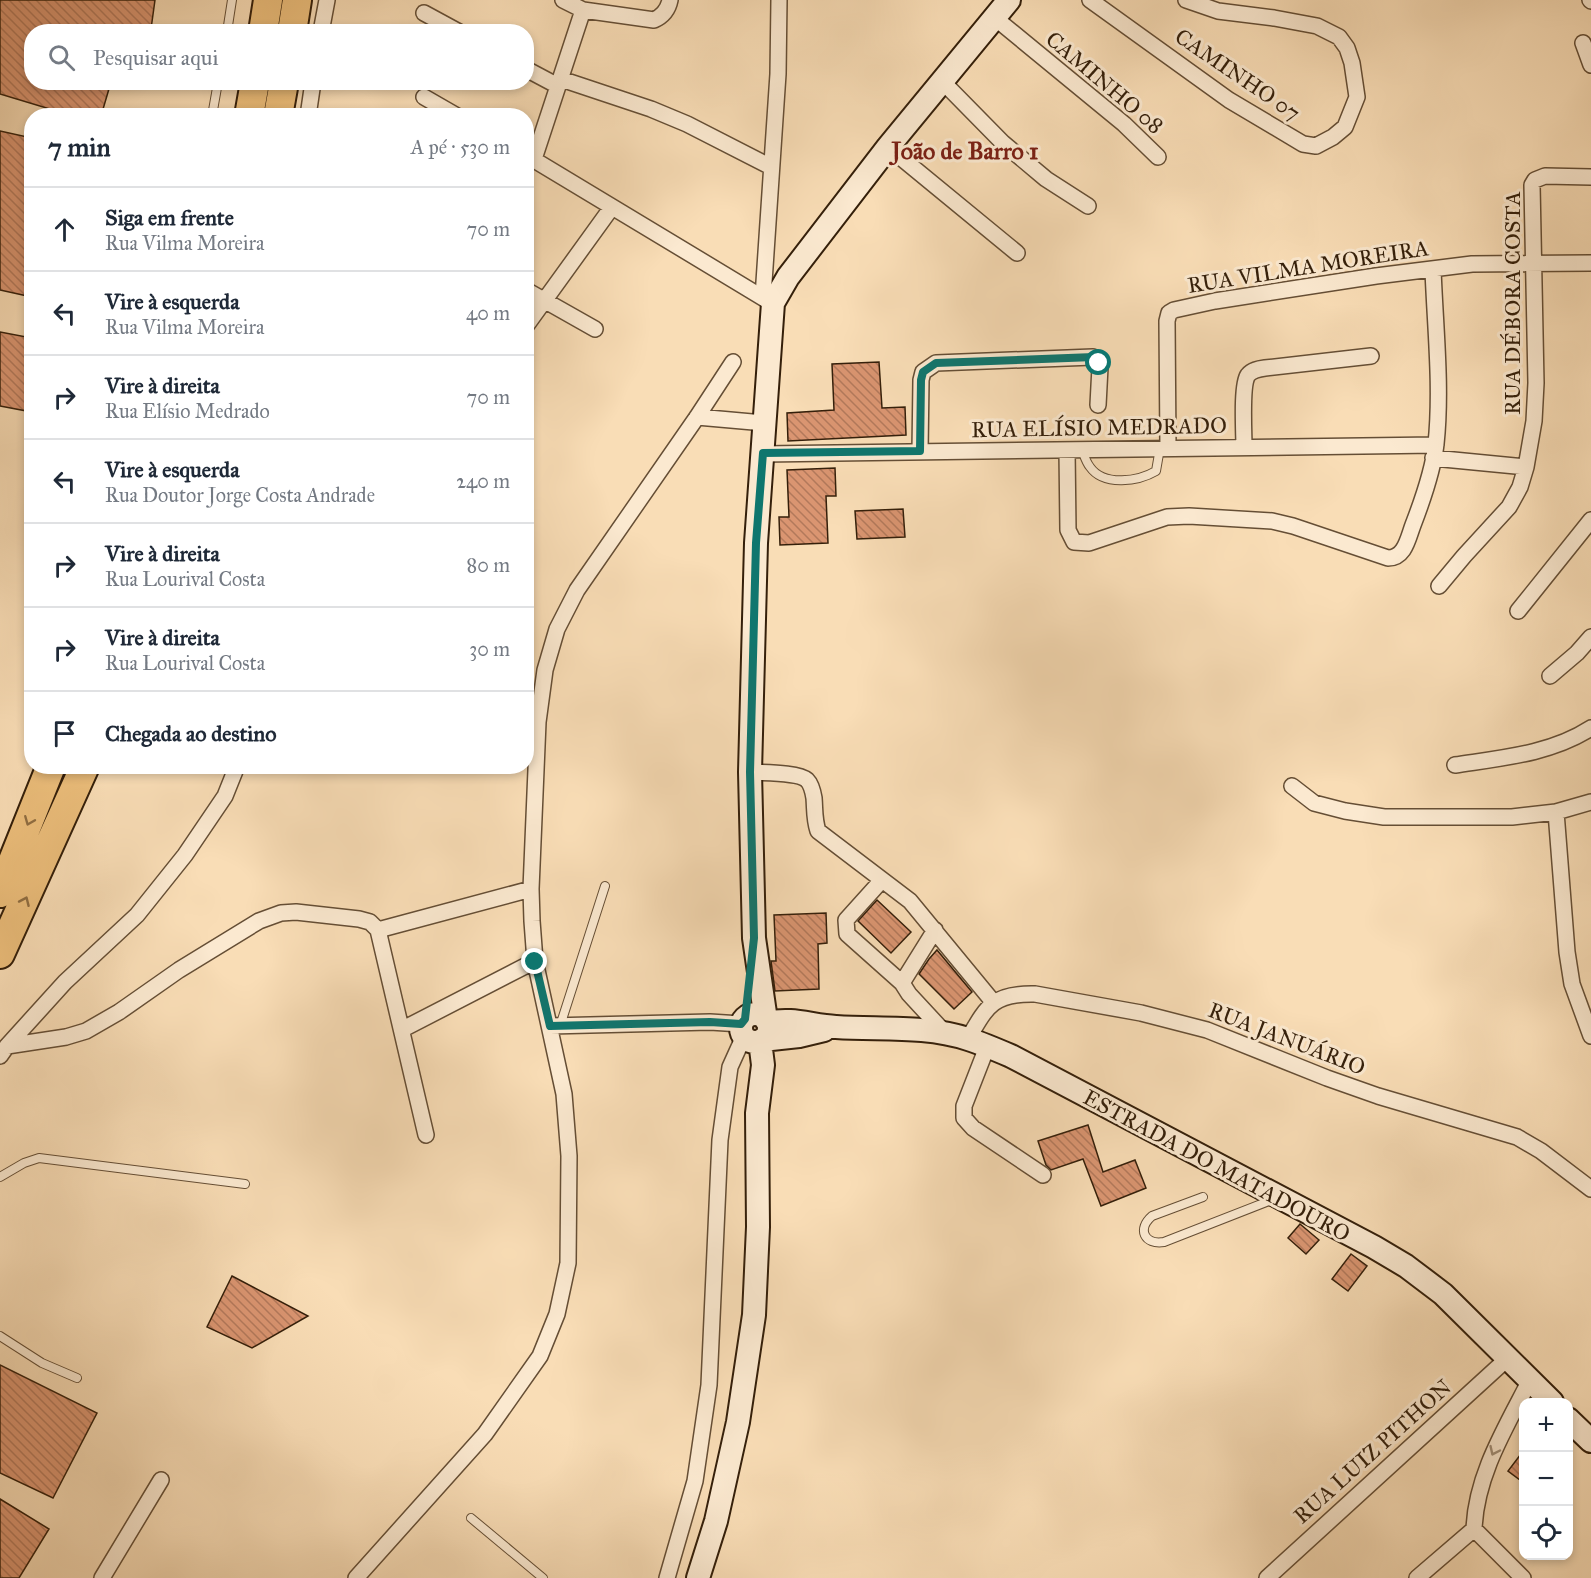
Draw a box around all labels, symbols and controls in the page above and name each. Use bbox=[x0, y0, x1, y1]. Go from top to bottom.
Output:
street label: CAMINHO 07 bbox=[1170, 23, 1306, 126]
search box bbox=[24, 24, 534, 90]
street label: CAMINHO 08 bbox=[1040, 25, 1169, 139]
icon: search bbox=[45, 41, 78, 74]
text: Pesquisar aqui bbox=[93, 44, 218, 71]
text: 7 min bbox=[48, 131, 111, 163]
text: A pé · 530 m bbox=[411, 135, 510, 159]
district label: João de Barro 1 bbox=[888, 136, 1039, 166]
street label: RUA DÉBORA COSTA bbox=[1499, 191, 1526, 415]
text: Siga em frente bbox=[105, 204, 234, 231]
icon: ahead bbox=[48, 213, 81, 246]
text: 70 m bbox=[467, 217, 510, 241]
text: Rua Vilma Moreira bbox=[105, 231, 264, 255]
street label: RUA VILMA MOREIRA bbox=[1185, 234, 1431, 299]
text: Vire à esquerda bbox=[105, 288, 239, 315]
icon: left bbox=[48, 297, 81, 330]
text: 40 m bbox=[466, 301, 510, 325]
text: Rua Vilma Moreira bbox=[105, 315, 264, 339]
route start bbox=[1085, 349, 1111, 375]
text: Vire à direita bbox=[105, 372, 220, 399]
icon: right bbox=[48, 381, 81, 414]
text: 70 m bbox=[467, 385, 510, 409]
text: Rua Elísio Medrado bbox=[105, 399, 270, 423]
street label: RUA ELÍSIO MEDRADO bbox=[971, 412, 1227, 443]
text: Vire à esquerda bbox=[105, 456, 239, 483]
icon: left bbox=[48, 465, 81, 498]
text: 240 m bbox=[456, 469, 510, 493]
text: Rua Doutor Jorge Costa Andrade bbox=[105, 483, 375, 507]
text: Vire à direita bbox=[105, 540, 220, 567]
icon: right bbox=[48, 549, 81, 582]
text: 80 m bbox=[467, 553, 510, 577]
text: Rua Lourival Costa bbox=[105, 567, 265, 591]
text: Vire à direita bbox=[105, 624, 220, 651]
icon: right bbox=[48, 633, 81, 666]
text: 30 m bbox=[469, 637, 510, 661]
text: Rua Lourival Costa bbox=[105, 651, 265, 675]
icon: arrive bbox=[48, 717, 81, 750]
text: Chegada ao destino bbox=[105, 720, 276, 747]
one-way arrow bbox=[24, 815, 37, 825]
one-way arrow bbox=[18, 897, 30, 908]
route end bbox=[521, 948, 547, 974]
street label: RUA JANUÁRIO bbox=[1205, 996, 1369, 1081]
street label: ESTRADA DO MATADOURO bbox=[1079, 1083, 1355, 1247]
street label: RUA LUIZ PITHON bbox=[1288, 1373, 1457, 1529]
map controls bbox=[1519, 1398, 1573, 1560]
button: + bbox=[1519, 1398, 1573, 1452]
one-way arrow bbox=[1490, 1445, 1502, 1456]
button: − bbox=[1519, 1452, 1573, 1506]
button: locate bbox=[1519, 1506, 1573, 1560]

